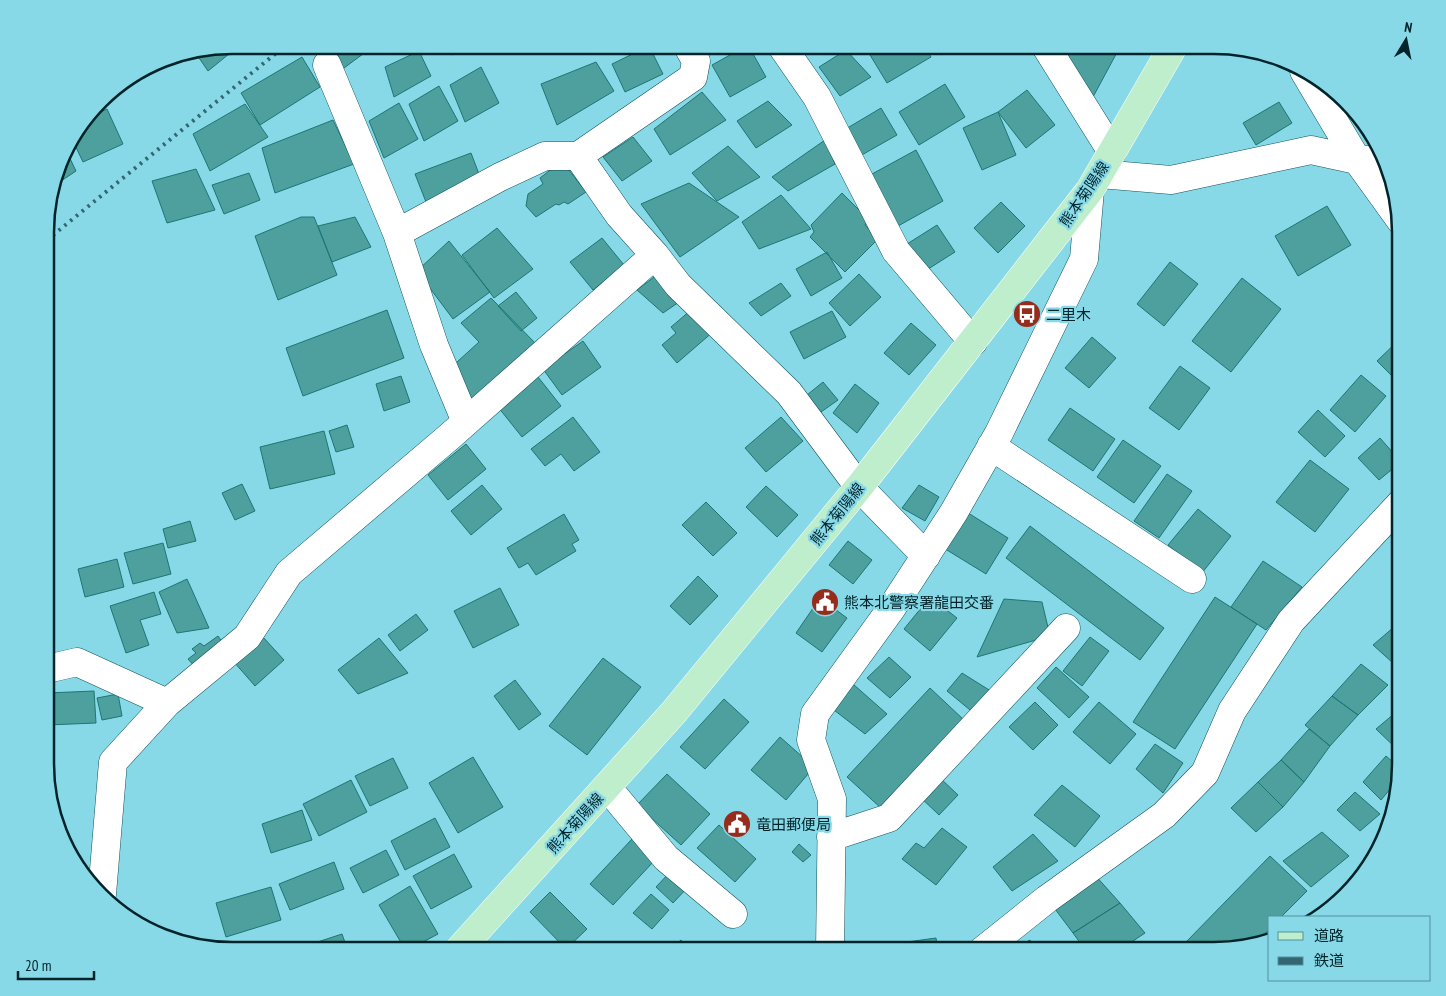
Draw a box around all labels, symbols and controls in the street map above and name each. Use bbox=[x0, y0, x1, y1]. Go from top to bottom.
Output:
north arrow bbox=[1381, 15, 1431, 65]
text: N bbox=[1403, 18, 1414, 37]
street label: 熊本菊陽線 bbox=[1055, 158, 1113, 230]
bus stop icon: 二里木 bbox=[1012, 299, 1042, 329]
place label: 二里木 bbox=[1046, 305, 1091, 324]
street label: 熊本菊陽線 bbox=[806, 479, 868, 549]
public building icon: 熊本北警察署龍田交番 bbox=[810, 587, 840, 617]
place label: 熊本北警察署龍田交番 bbox=[844, 593, 994, 612]
street label: 熊本菊陽線 bbox=[543, 789, 607, 857]
public building icon: 竜田郵便局 bbox=[722, 809, 752, 839]
place label: 竜田郵便局 bbox=[756, 815, 831, 834]
legend bbox=[1268, 916, 1431, 981]
text: 道路 bbox=[1314, 926, 1344, 945]
scale bar bbox=[18, 948, 94, 980]
text: 鉄道 bbox=[1314, 951, 1344, 970]
text: 20 m bbox=[25, 956, 51, 975]

